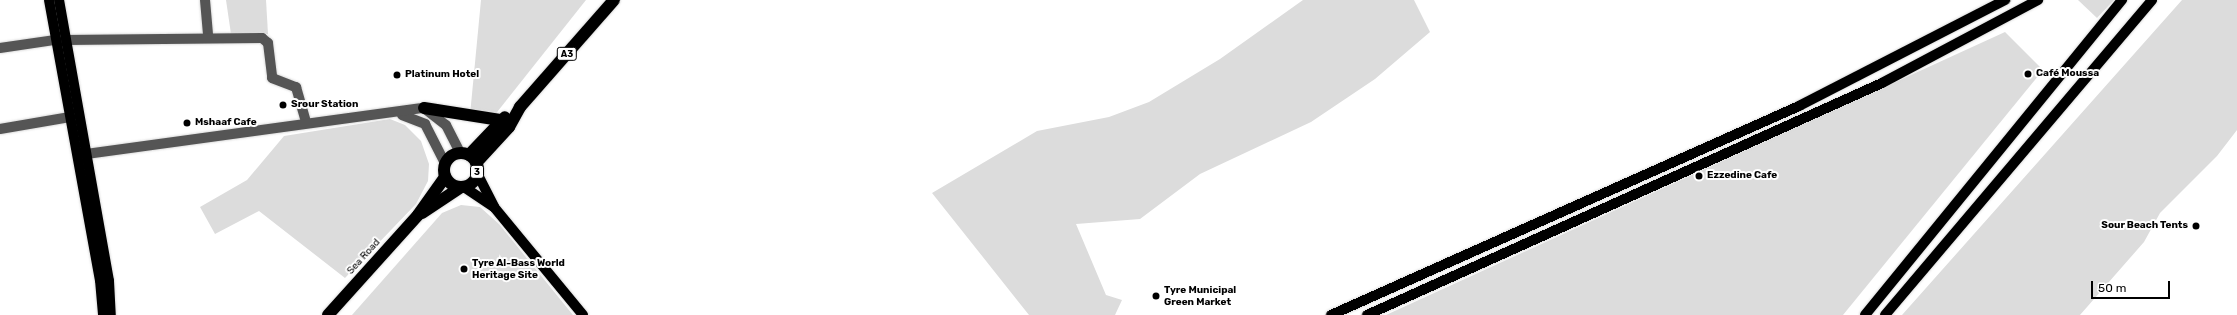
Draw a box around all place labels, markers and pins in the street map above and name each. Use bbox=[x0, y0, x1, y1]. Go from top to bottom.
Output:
place label: Café Moussa bbox=[2036, 68, 2099, 80]
place label: Platinum Hotel bbox=[405, 69, 479, 81]
marker: Café Moussa bbox=[2023, 69, 2033, 79]
marker: Platinum Hotel bbox=[392, 70, 402, 80]
place label: Srour Station bbox=[291, 99, 359, 111]
marker: Srour Station bbox=[278, 100, 288, 110]
place label: Mshaaf Cafe bbox=[195, 117, 257, 129]
marker: Mshaaf Cafe bbox=[182, 118, 192, 128]
place label: Ezzedine Cafe bbox=[1707, 170, 1777, 182]
marker: Ezzedine Cafe bbox=[1694, 171, 1704, 181]
place label: Sour Beach Tents bbox=[2101, 220, 2188, 232]
marker: Sour Beach Tents bbox=[2191, 221, 2201, 231]
place label: Tyre Al-Bass World Heritage Site bbox=[472, 257, 565, 280]
marker: Tyre Al-Bass World Heritage Site bbox=[459, 264, 469, 274]
place label: Tyre Municipal Green Market bbox=[1164, 284, 1236, 308]
marker: Tyre Municipal Green Market bbox=[1151, 291, 1161, 301]

